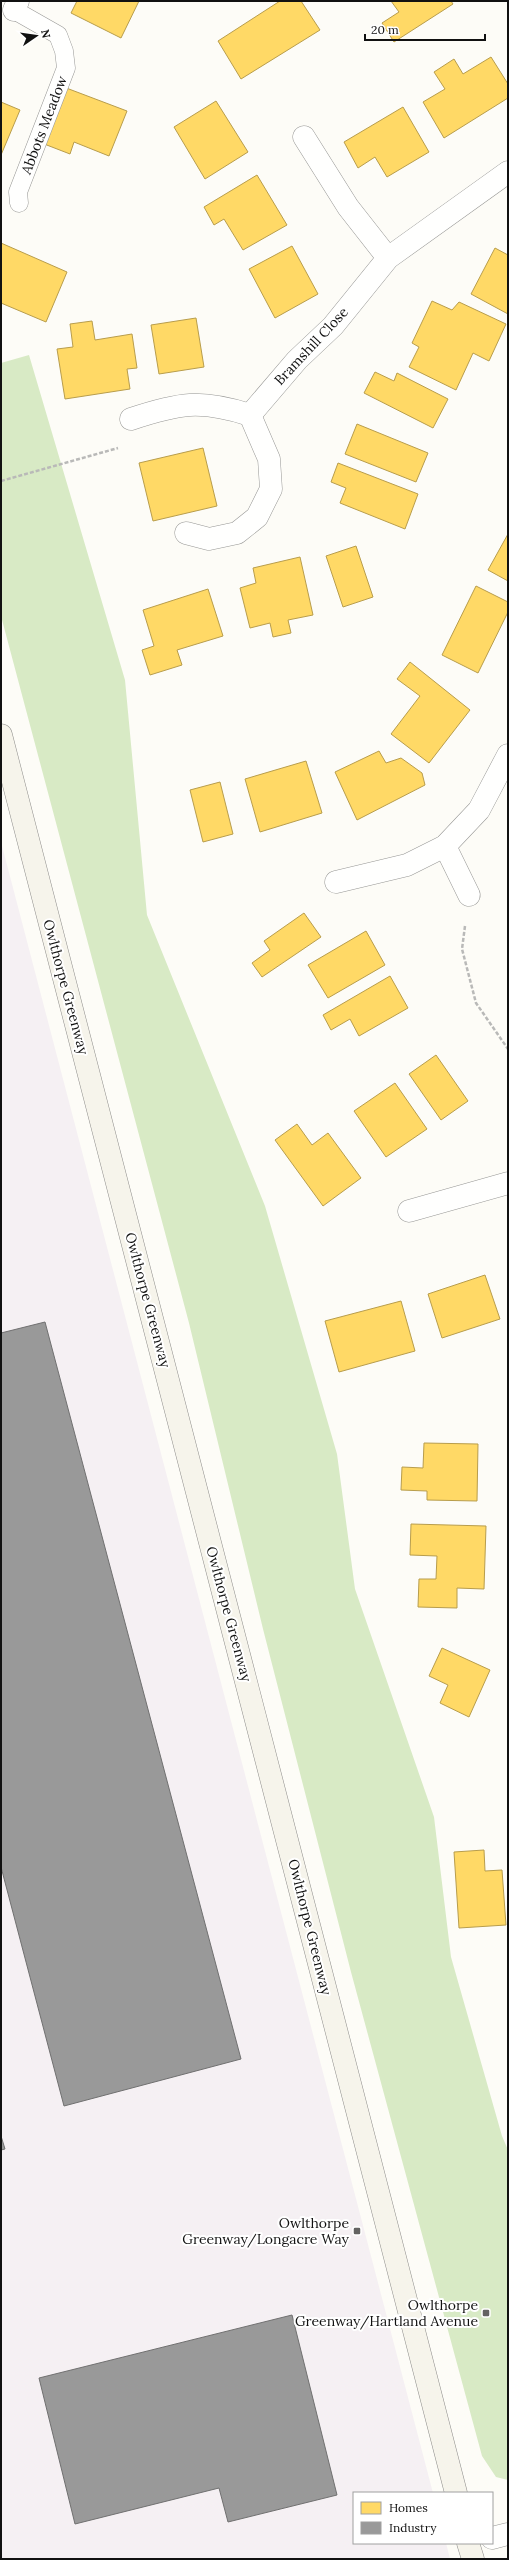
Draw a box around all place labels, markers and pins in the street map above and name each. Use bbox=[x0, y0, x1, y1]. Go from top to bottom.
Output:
place label: Owlthorpe Greenway/Longacre Way bbox=[182, 2214, 350, 2248]
marker: Owlthorpe Greenway/Longacre Way bbox=[352, 2226, 362, 2236]
place label: Owlthorpe Greenway/Hartland Avenue bbox=[295, 2296, 478, 2330]
marker: Owlthorpe Greenway/Hartland Avenue bbox=[481, 2308, 491, 2318]

